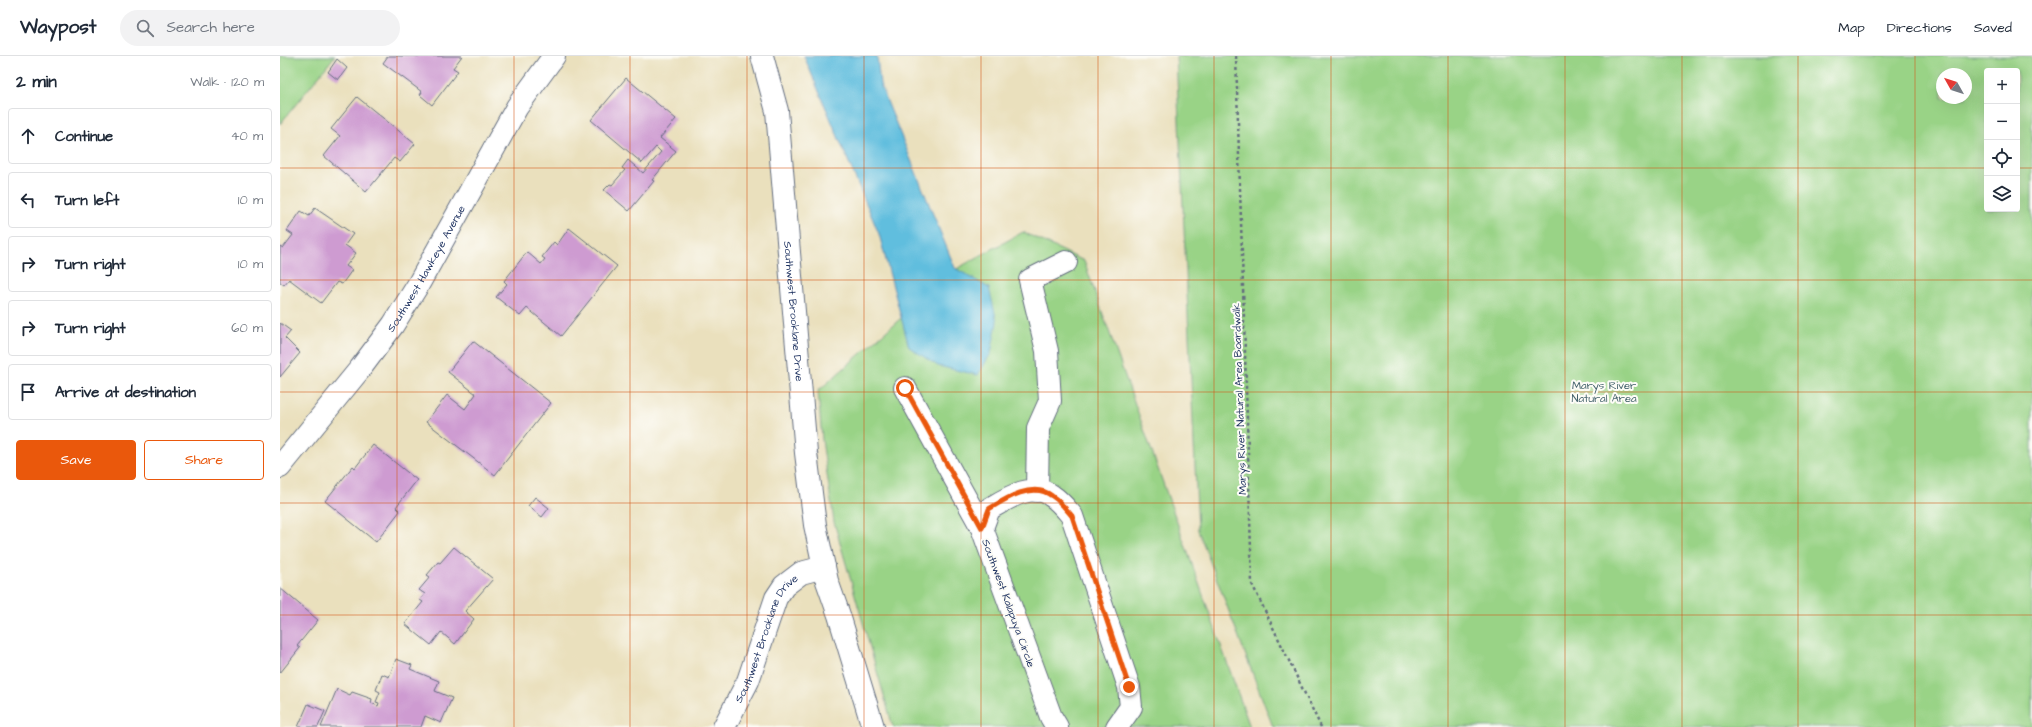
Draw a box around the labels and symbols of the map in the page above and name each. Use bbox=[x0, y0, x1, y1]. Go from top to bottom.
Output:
north arrow bbox=[1936, 68, 1972, 104]
street label: Southwest Hawkeye Avenue bbox=[383, 203, 469, 335]
street label: Southwest Brooklane Drive bbox=[780, 241, 807, 382]
street label: Marys River Natural Area Boardwalk bbox=[1229, 302, 1251, 495]
park label: Marys River Natural Area bbox=[1572, 378, 1637, 406]
route start bbox=[896, 379, 914, 397]
street label: Southwest Kalapuya Circle bbox=[977, 537, 1039, 670]
street label: Southwest Brooklane Drive bbox=[731, 571, 801, 705]
route end bbox=[1120, 678, 1138, 696]

